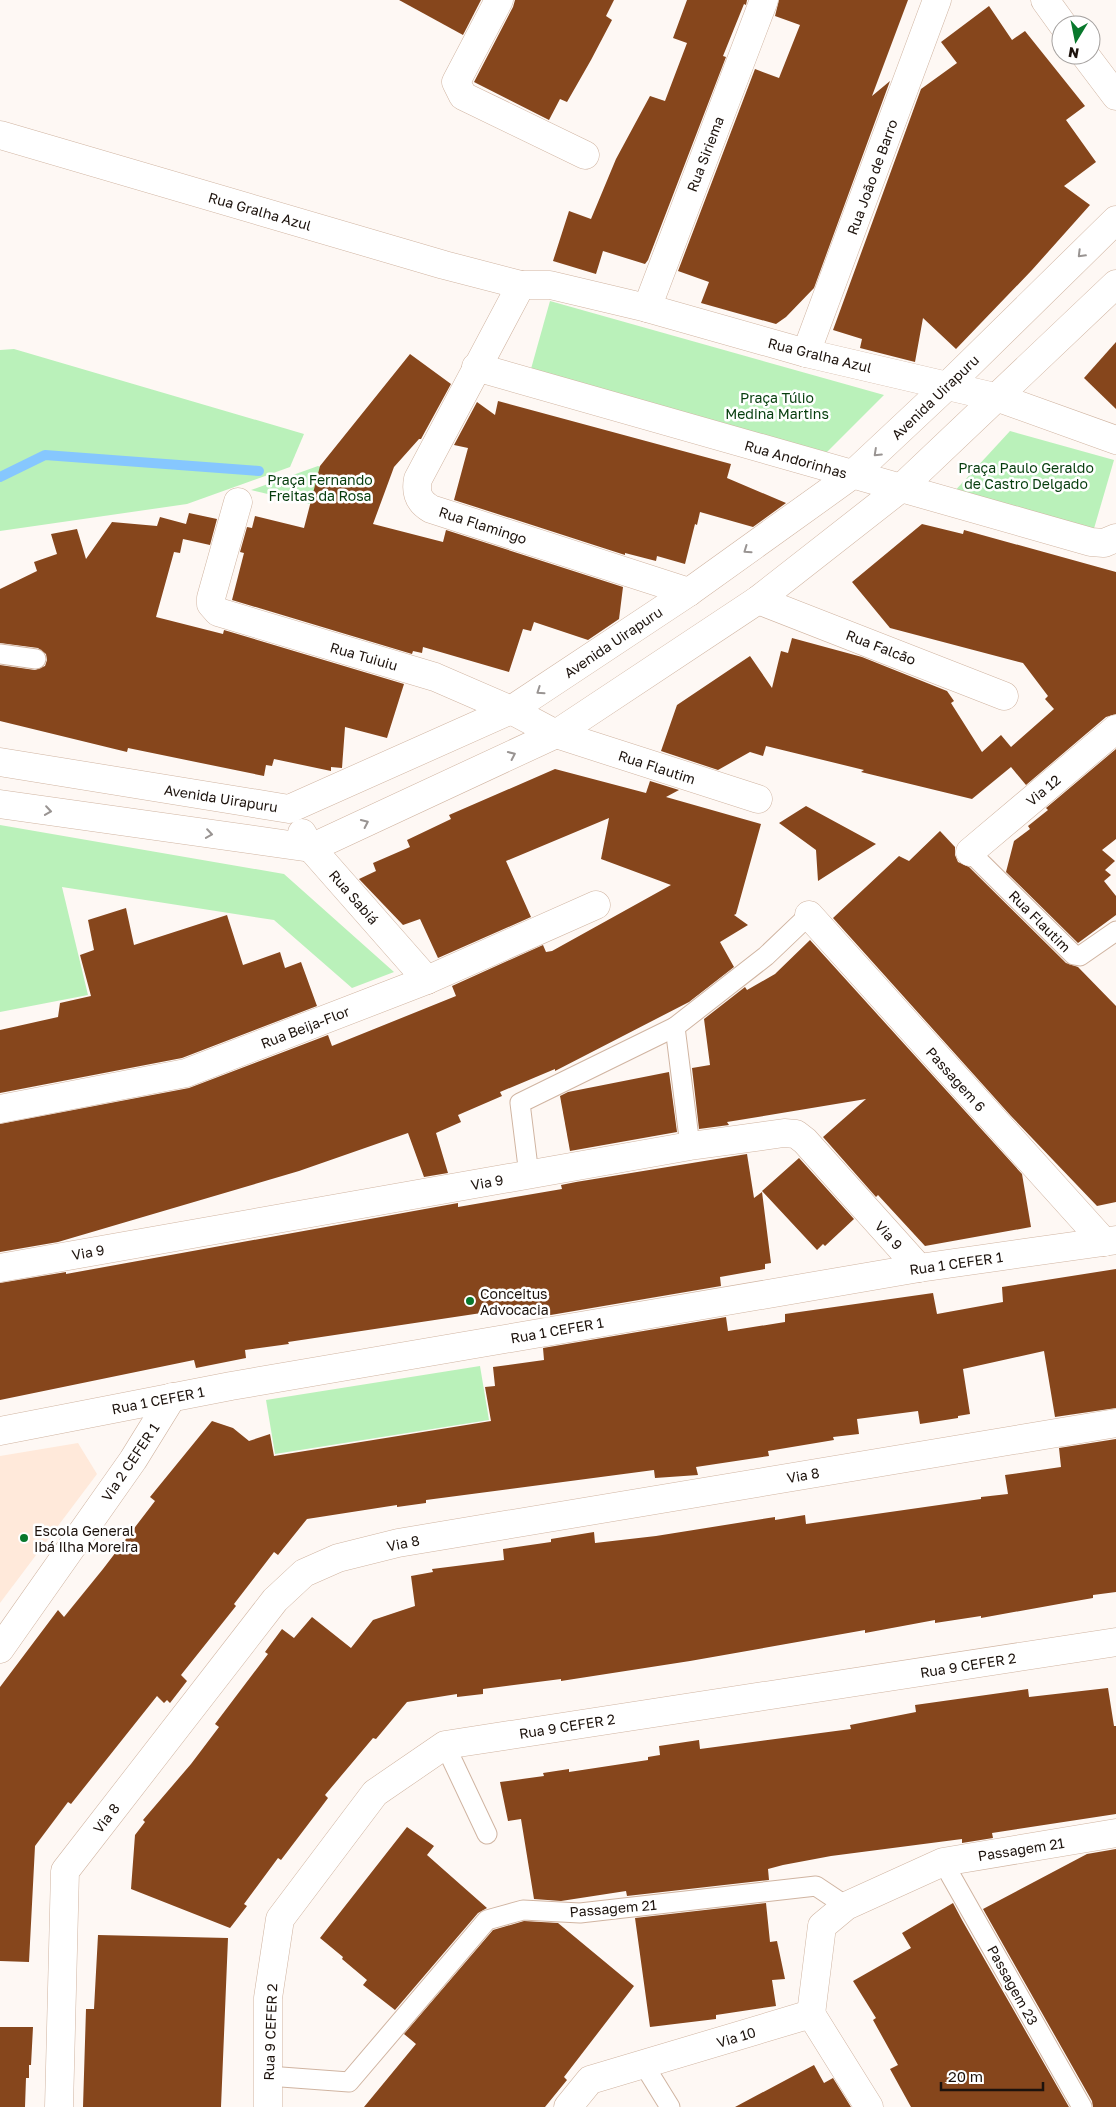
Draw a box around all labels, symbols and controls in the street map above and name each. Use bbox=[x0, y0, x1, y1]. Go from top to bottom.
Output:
north arrow bbox=[1051, 15, 1101, 65]
text: N bbox=[1067, 44, 1080, 63]
street label: Rua Siriema bbox=[683, 114, 727, 194]
street label: Rua João de Barro bbox=[843, 117, 901, 237]
street label: Rua Gralha Azul bbox=[207, 188, 313, 234]
one-way arrow bbox=[1078, 248, 1087, 257]
street label: Rua Gralha Azul bbox=[766, 334, 874, 376]
street label: Avenida Uirapuru bbox=[888, 351, 982, 443]
park label: Praça Túlio Medina Martins bbox=[725, 389, 829, 422]
street label: Rua Andorinhas bbox=[743, 436, 849, 482]
one-way arrow bbox=[873, 447, 882, 456]
park label: Praça Paulo Geraldo de Castro Delgado bbox=[958, 459, 1094, 492]
park label: Praça Fernando Freitas da Rosa bbox=[267, 471, 373, 504]
street label: Rua Flamingo bbox=[437, 503, 529, 547]
one-way arrow bbox=[743, 544, 753, 553]
street label: Avenida Uirapuru bbox=[561, 603, 665, 681]
street label: Rua Falcão bbox=[844, 626, 918, 668]
street label: Rua Tuiuiu bbox=[328, 638, 400, 674]
one-way arrow bbox=[536, 684, 545, 694]
street label: Rua Flautim bbox=[616, 747, 698, 787]
one-way arrow bbox=[507, 750, 516, 761]
street label: Via 12 bbox=[1022, 771, 1064, 809]
street label: Avenida Uirapuru bbox=[163, 781, 279, 815]
one-way arrow bbox=[44, 805, 53, 815]
one-way arrow bbox=[360, 819, 369, 830]
one-way arrow bbox=[205, 828, 213, 838]
street label: Rua Sabiá bbox=[326, 866, 382, 928]
street label: Rua Flautim bbox=[1006, 887, 1074, 955]
street label: Rua Beija-Flor bbox=[258, 1002, 352, 1052]
street label: Passagem 6 bbox=[923, 1043, 989, 1115]
street label: Via 9 bbox=[469, 1171, 505, 1193]
street label: Via 9 bbox=[872, 1217, 906, 1253]
street label: Via 9 bbox=[70, 1241, 106, 1263]
street label: Rua 1 CEFER 1 bbox=[908, 1248, 1004, 1278]
place label: Conceitus Advocacia bbox=[480, 1285, 549, 1318]
marker: Conceitus Advocacia bbox=[464, 1295, 476, 1307]
street label: Rua 1 CEFER 1 bbox=[509, 1313, 605, 1347]
street label: Rua 1 CEFER 1 bbox=[110, 1383, 206, 1417]
street label: Via 2 CEFER 1 bbox=[98, 1419, 163, 1504]
street label: Via 8 bbox=[785, 1464, 821, 1486]
place label: Escola General Ibá Ilha Moreira bbox=[34, 1522, 138, 1555]
street label: Via 8 bbox=[385, 1531, 421, 1555]
marker: Escola General Ibá Ilha Moreira bbox=[18, 1532, 30, 1544]
street label: Rua 9 CEFER 2 bbox=[919, 1649, 1017, 1681]
street label: Rua 9 CEFER 2 bbox=[518, 1710, 616, 1742]
street label: Via 8 bbox=[89, 1800, 123, 1836]
street label: Passagem 21 bbox=[977, 1834, 1066, 1864]
street label: Passagem 21 bbox=[569, 1896, 657, 1920]
street label: Passagem 23 bbox=[984, 1942, 1042, 2028]
street label: Rua 9 CEFER 2 bbox=[260, 1983, 280, 2081]
street label: Via 10 bbox=[714, 2023, 758, 2051]
scale bar bbox=[941, 2060, 1044, 2092]
text: 20 m bbox=[948, 2067, 983, 2085]

